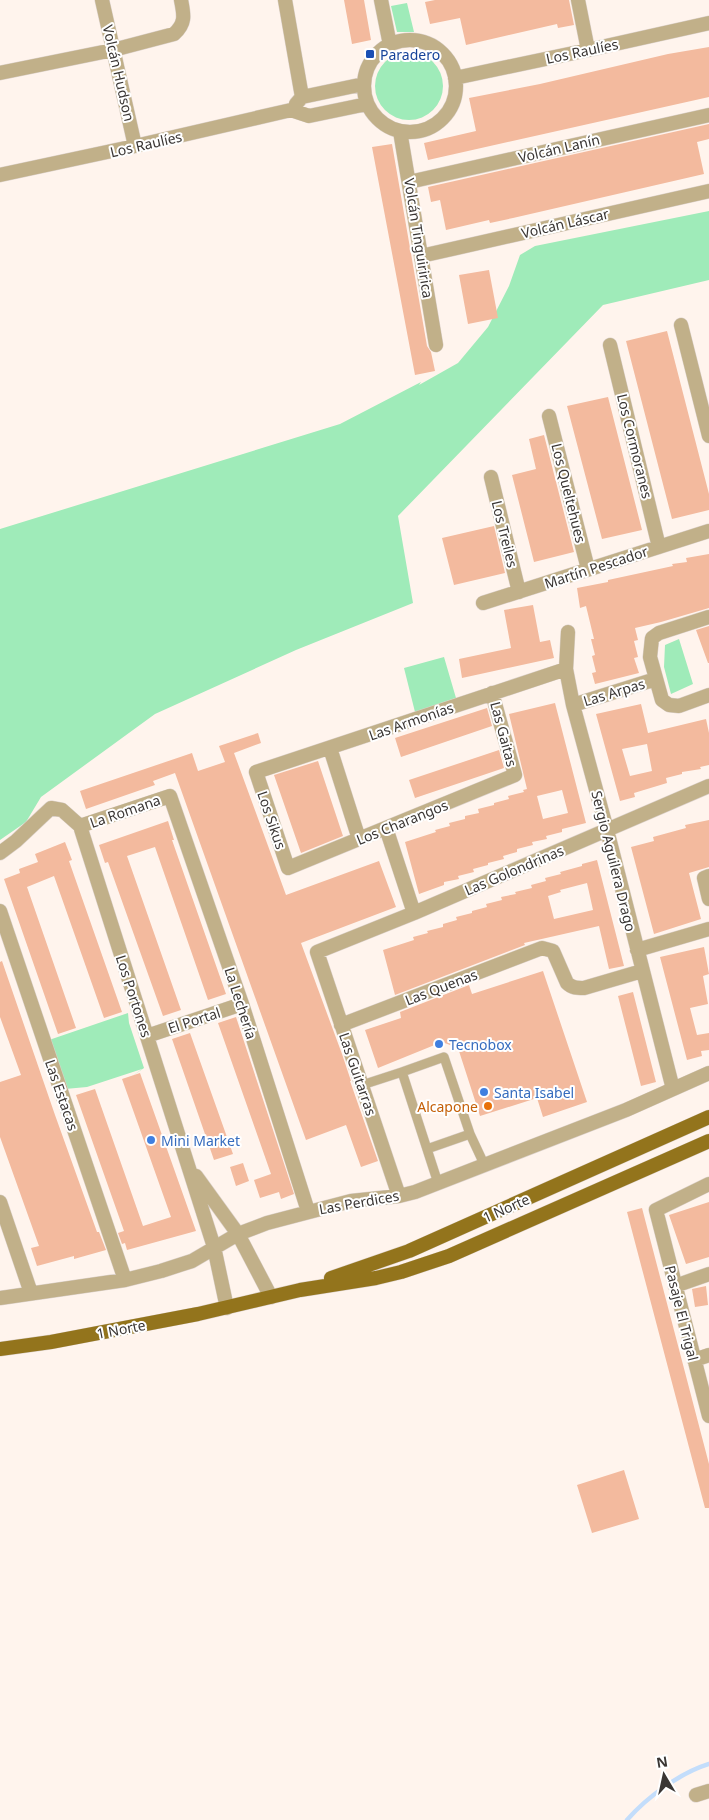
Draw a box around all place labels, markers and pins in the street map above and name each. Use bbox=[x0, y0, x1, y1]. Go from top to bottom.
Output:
place label: Paradero bbox=[380, 45, 440, 64]
marker: Paradero bbox=[364, 48, 376, 60]
place label: Tecnobox bbox=[449, 1035, 512, 1054]
marker: Tecnobox bbox=[433, 1038, 445, 1050]
place label: Santa Isabel bbox=[494, 1083, 574, 1102]
marker: Santa Isabel bbox=[478, 1086, 490, 1098]
place label: Alcapone bbox=[417, 1097, 478, 1116]
marker: Alcapone bbox=[482, 1100, 494, 1112]
place label: Mini Market bbox=[161, 1131, 240, 1150]
marker: Mini Market bbox=[145, 1134, 157, 1146]

